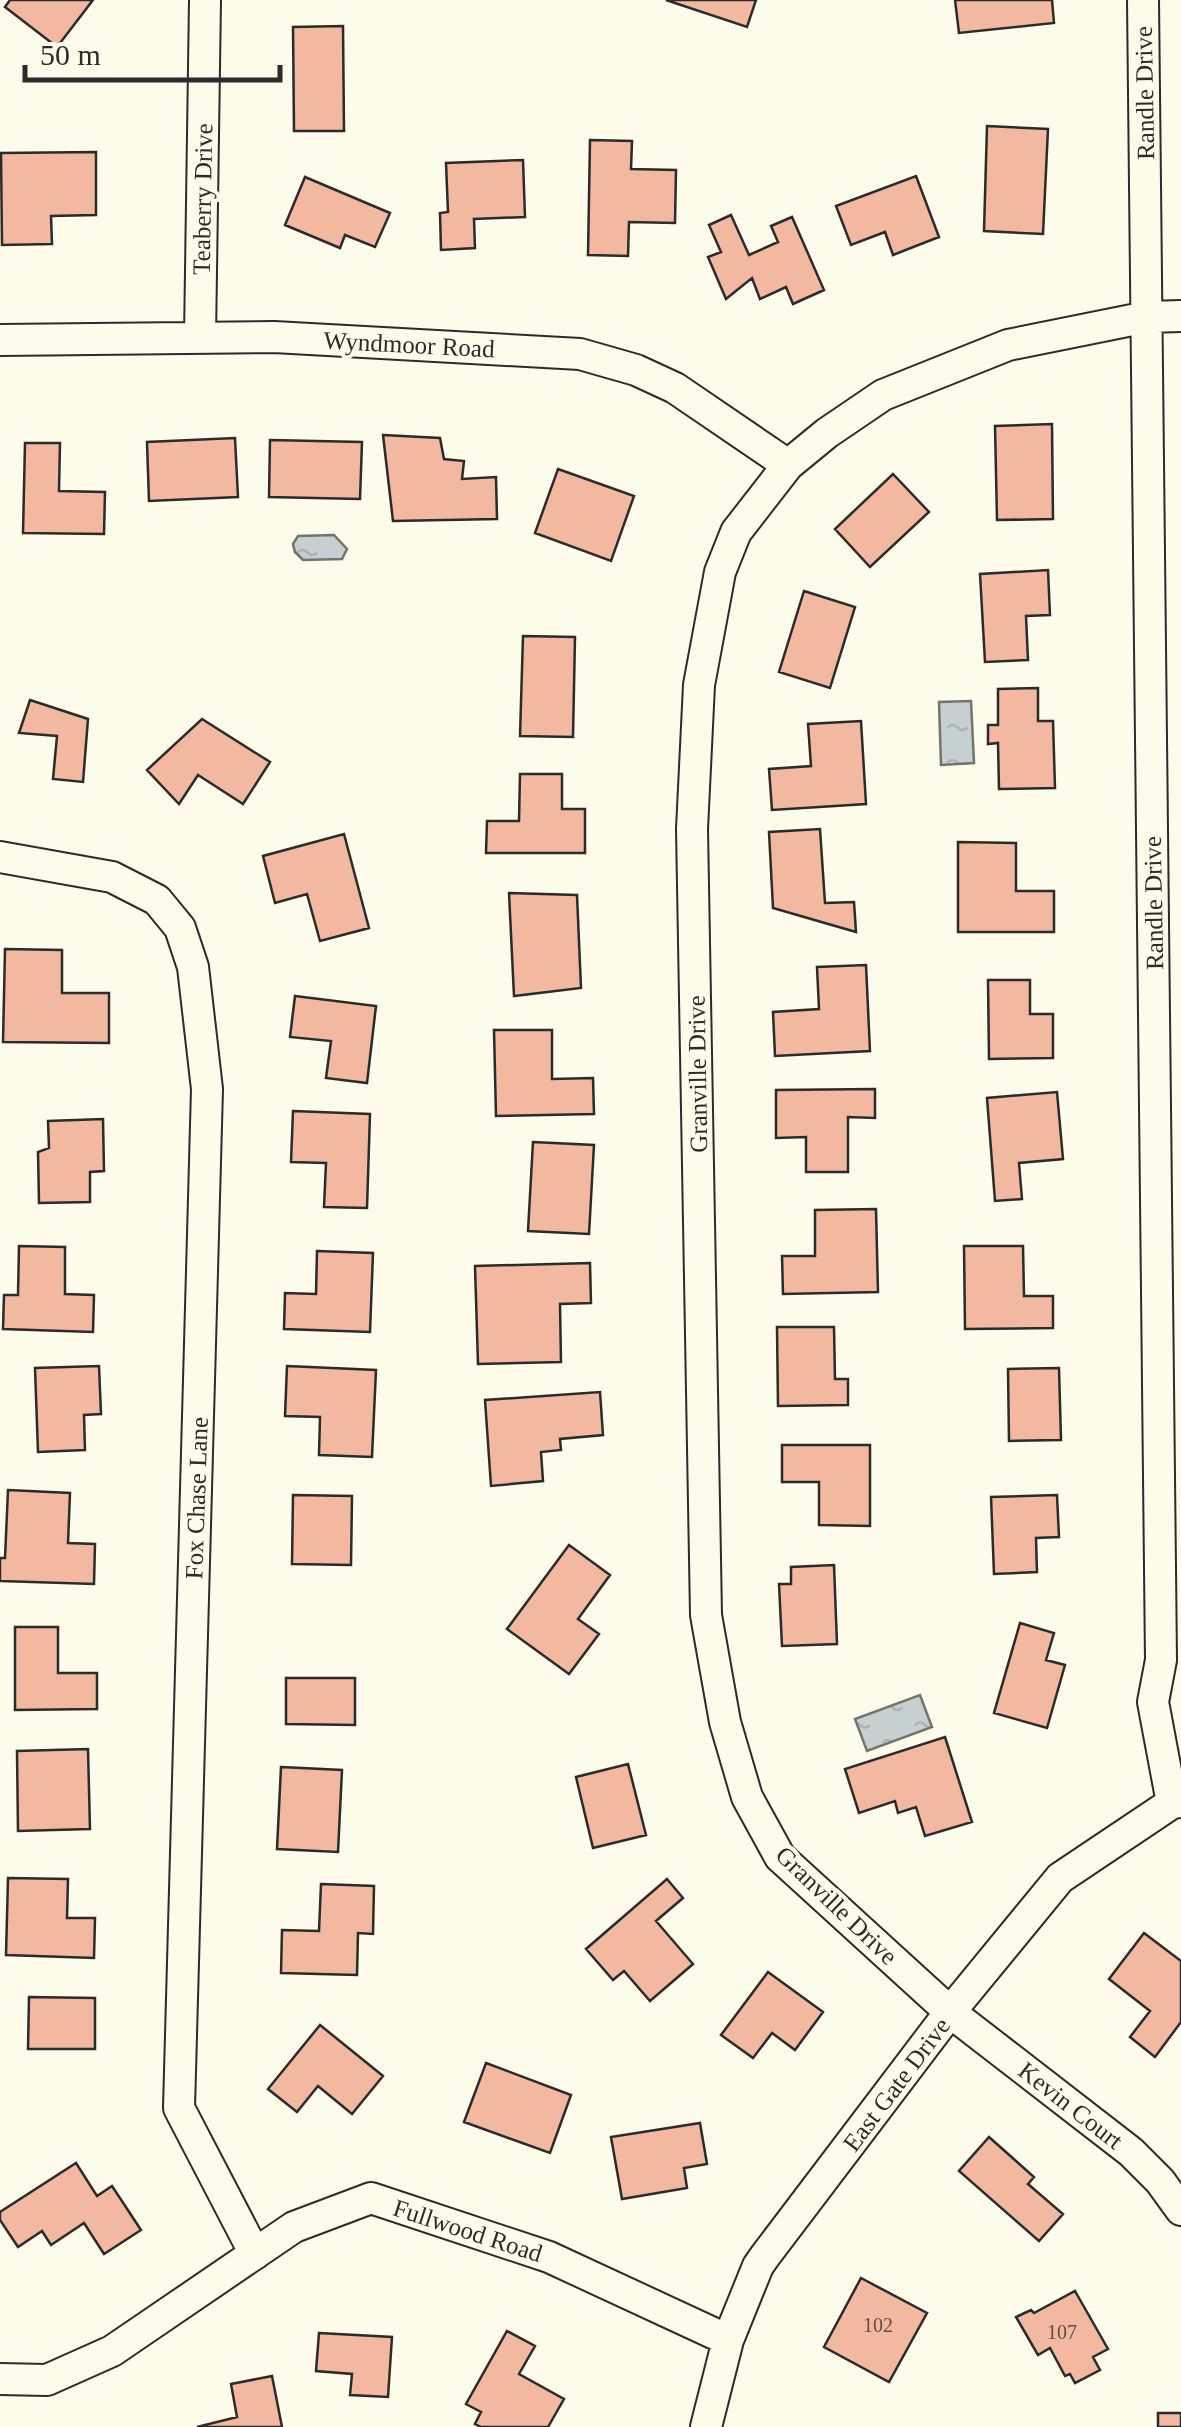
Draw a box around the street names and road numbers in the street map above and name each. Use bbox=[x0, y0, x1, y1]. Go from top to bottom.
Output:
street label: Randle Drive bbox=[1130, 26, 1159, 160]
street label: Teaberry Drive bbox=[188, 123, 217, 275]
street label: Wyndmoor Road bbox=[323, 327, 496, 362]
street label: Randle Drive bbox=[1139, 836, 1168, 970]
street label: Granville Drive bbox=[683, 995, 712, 1153]
street label: Fox Chase Lane bbox=[180, 1416, 213, 1580]
street label: Granville Drive bbox=[771, 1841, 903, 1970]
street label: East Gate Drive bbox=[838, 2012, 955, 2156]
street label: Kevin Court bbox=[1013, 2056, 1128, 2154]
street label: Fullwood Road bbox=[390, 2194, 546, 2267]

